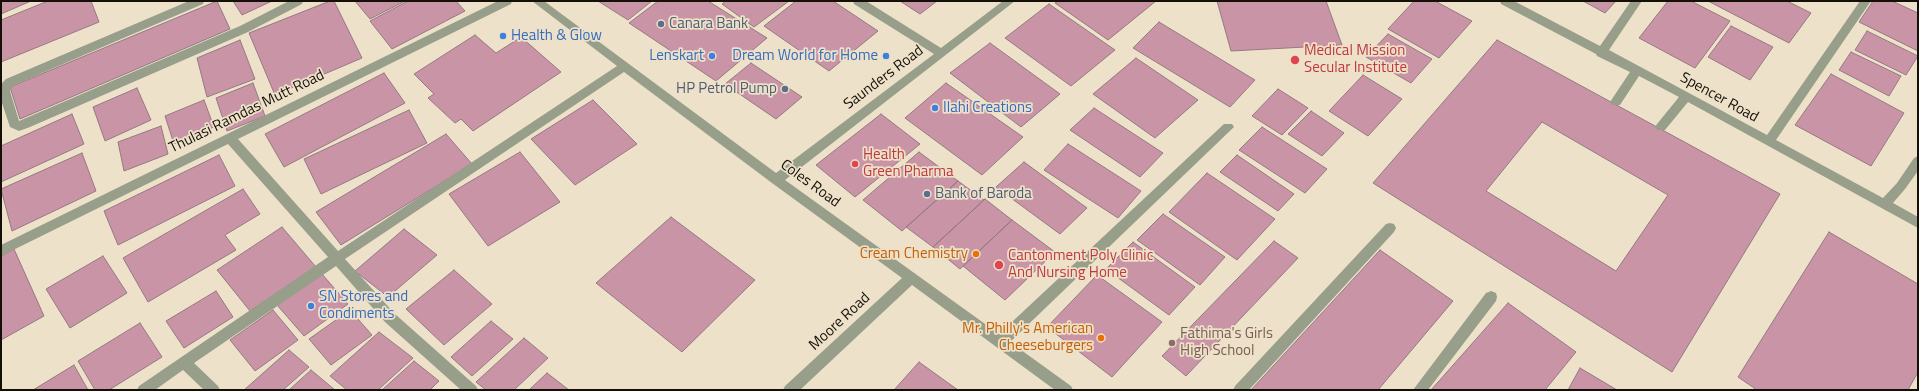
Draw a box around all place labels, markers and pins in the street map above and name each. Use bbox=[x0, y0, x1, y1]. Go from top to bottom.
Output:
place label: Canara Bank bbox=[669, 15, 748, 33]
marker: Canara Bank bbox=[656, 19, 666, 29]
place label: Health & Glow bbox=[511, 27, 602, 45]
marker: Health & Glow bbox=[498, 31, 508, 41]
place label: Medical Mission Secular Institute bbox=[1304, 42, 1407, 77]
place label: Lenskart bbox=[649, 47, 704, 65]
place label: Dream World for Home bbox=[732, 47, 878, 65]
marker: Lenskart bbox=[707, 51, 717, 61]
marker: Dream World for Home bbox=[881, 51, 891, 61]
marker: Medical Mission Secular Institute bbox=[1289, 54, 1301, 66]
place label: HP Petrol Pump bbox=[676, 80, 777, 98]
marker: HP Petrol Pump bbox=[780, 84, 790, 94]
place label: Ilahi Creations bbox=[943, 99, 1032, 117]
marker: Ilahi Creations bbox=[930, 103, 940, 113]
place label: Health Green Pharma bbox=[863, 146, 953, 181]
marker: Health Green Pharma bbox=[850, 159, 860, 169]
place label: Bank of Baroda bbox=[935, 185, 1032, 203]
marker: Bank of Baroda bbox=[922, 189, 932, 199]
place label: Cream Chemistry bbox=[860, 245, 968, 263]
place label: Cantonment Poly Clinic And Nursing Home bbox=[1008, 247, 1153, 282]
marker: Cream Chemistry bbox=[971, 249, 981, 259]
marker: Cantonment Poly Clinic And Nursing Home bbox=[993, 259, 1005, 271]
place label: SN Stores and Condiments bbox=[319, 288, 408, 323]
marker: SN Stores and Condiments bbox=[306, 301, 316, 311]
place label: Mr. Philly's American Cheeseburgers bbox=[962, 320, 1093, 355]
place label: Fathima's Girls High School bbox=[1180, 325, 1273, 360]
marker: Mr. Philly's American Cheeseburgers bbox=[1096, 333, 1106, 343]
marker: Fathima's Girls High School bbox=[1167, 338, 1177, 348]

